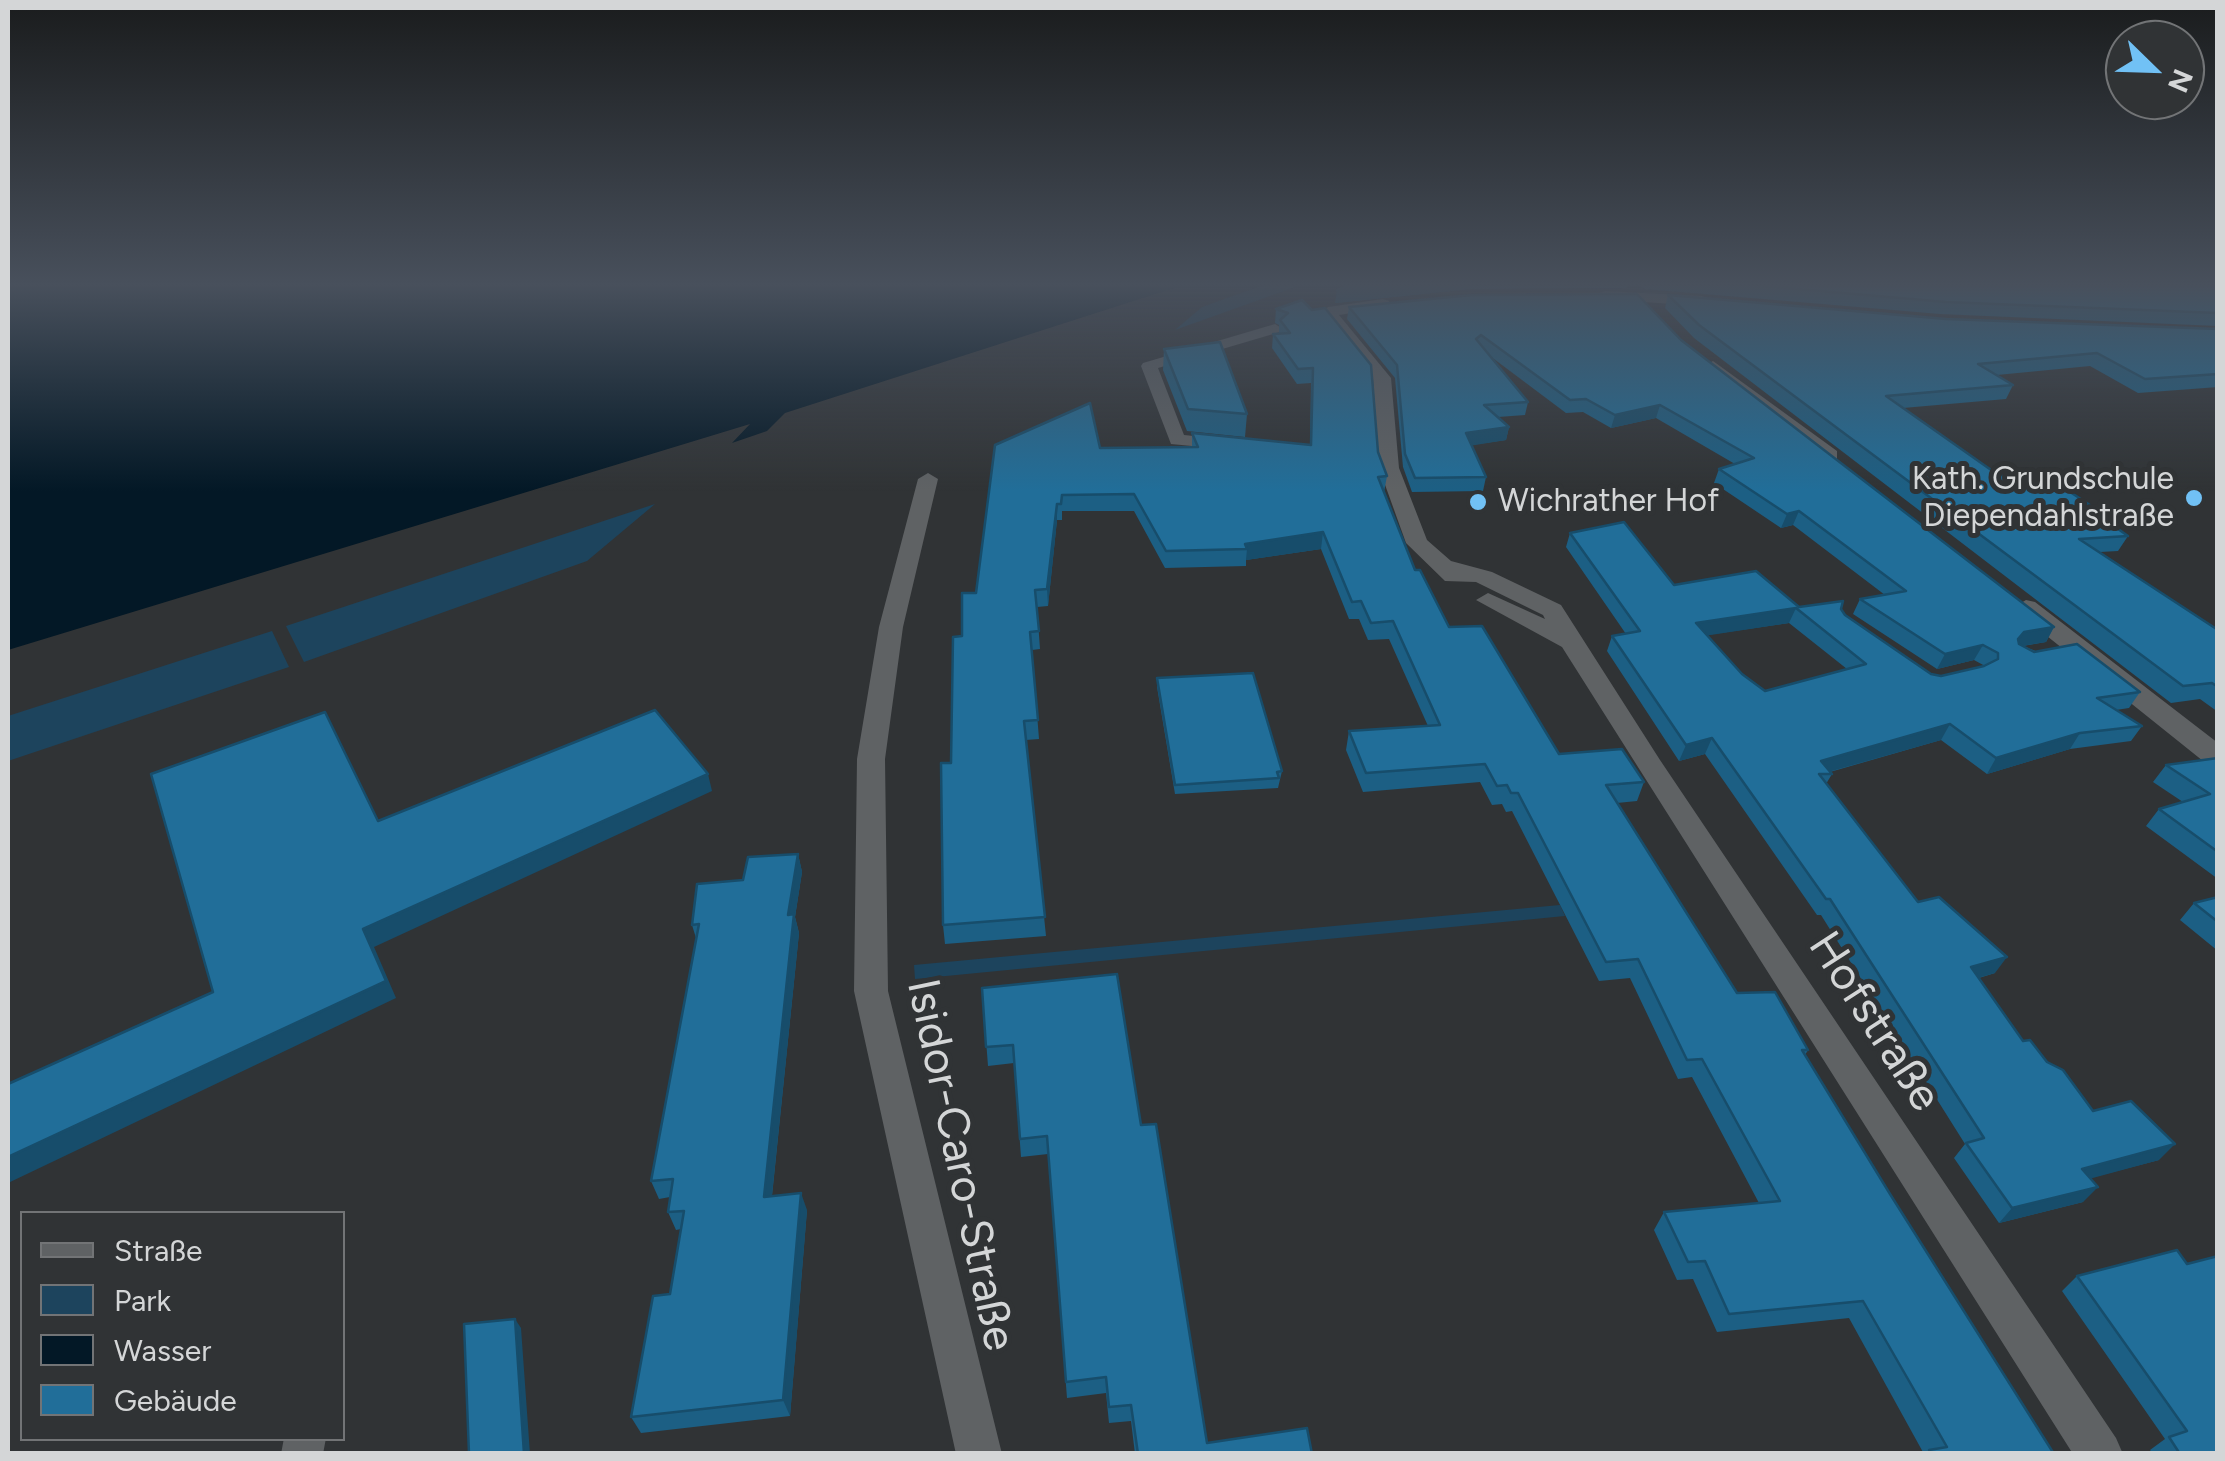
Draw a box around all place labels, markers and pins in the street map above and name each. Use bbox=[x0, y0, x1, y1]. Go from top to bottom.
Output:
place label: Kath. Grundschule Diependahlstraße bbox=[1912, 461, 2174, 536]
place label: Wichrather Hof bbox=[1498, 483, 1719, 521]
marker: Kath. Grundschule Diependahlstraße bbox=[2183, 487, 2205, 509]
marker: Wichrather Hof bbox=[1467, 491, 1489, 513]

